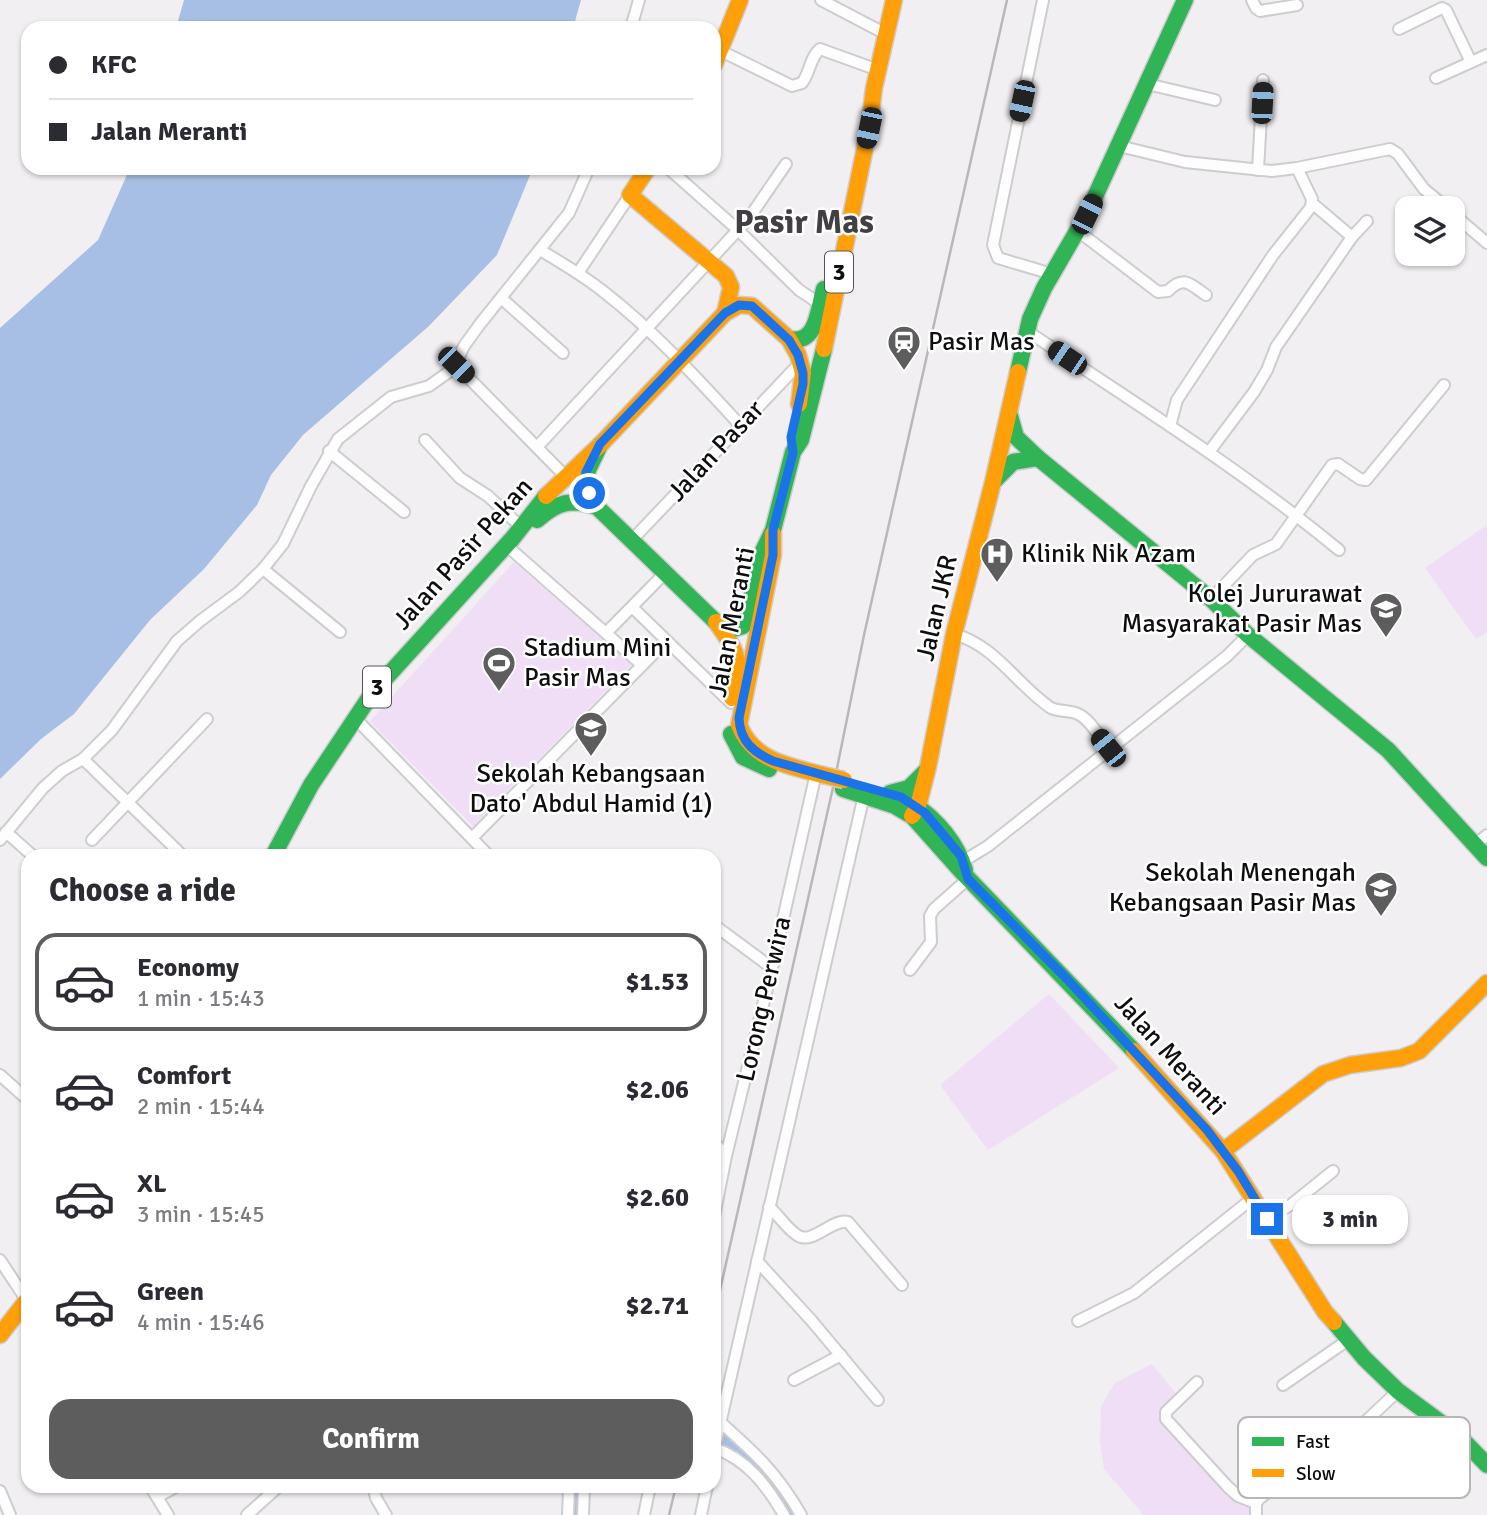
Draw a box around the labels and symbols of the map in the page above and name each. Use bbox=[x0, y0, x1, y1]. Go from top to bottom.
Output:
car bbox=[1008, 78, 1037, 124]
car bbox=[1251, 81, 1274, 125]
car bbox=[855, 105, 884, 151]
car bbox=[1069, 191, 1106, 237]
district label: Pasir Mas bbox=[734, 202, 874, 243]
road number: 3 bbox=[825, 251, 853, 292]
station icon: Pasir Mas bbox=[885, 323, 923, 372]
place label: Pasir Mas bbox=[928, 326, 1035, 358]
car bbox=[1044, 338, 1091, 378]
car bbox=[434, 343, 479, 387]
street label: Jalan Pasar bbox=[661, 394, 771, 508]
street label: Jalan Pasir Pekan bbox=[386, 471, 540, 637]
route start bbox=[573, 477, 605, 509]
hospital icon: Klinik Nik Azam bbox=[978, 535, 1016, 584]
place label: Klinik Nik Azam bbox=[1021, 538, 1196, 570]
street label: Jalan Meranti bbox=[702, 544, 762, 700]
street label: Jalan JKR bbox=[909, 552, 965, 664]
place label: Kolej Jururawat Masyarakat Pasir Mas bbox=[1121, 578, 1362, 640]
school or university icon: Kolej Jururawat Masyarakat Pasir Mas bbox=[1367, 590, 1405, 639]
place label: Stadium Mini Pasir Mas bbox=[524, 632, 671, 694]
sports icon: Stadium Mini Pasir Mas bbox=[480, 644, 518, 693]
road number: 3 bbox=[363, 666, 391, 708]
school or university icon: Sekolah Kebangsaan Dato' Abdul Hamid (1) bbox=[572, 709, 610, 758]
car bbox=[1087, 725, 1130, 771]
place label: Sekolah Kebangsaan Dato' Abdul Hamid (1) bbox=[469, 758, 713, 820]
place label: Sekolah Menengah Kebangsaan Pasir Mas bbox=[1109, 857, 1356, 919]
school or university icon: Sekolah Menengah Kebangsaan Pasir Mas bbox=[1362, 869, 1400, 918]
street label: Lorong Perwira bbox=[729, 913, 799, 1085]
street label: Jalan Meranti bbox=[1107, 988, 1233, 1122]
callout: 3 min bbox=[1292, 1194, 1407, 1244]
route end bbox=[1251, 1203, 1283, 1235]
legend bbox=[1238, 1417, 1470, 1498]
text: Fast bbox=[1296, 1430, 1330, 1454]
text: Slow bbox=[1296, 1462, 1336, 1486]

